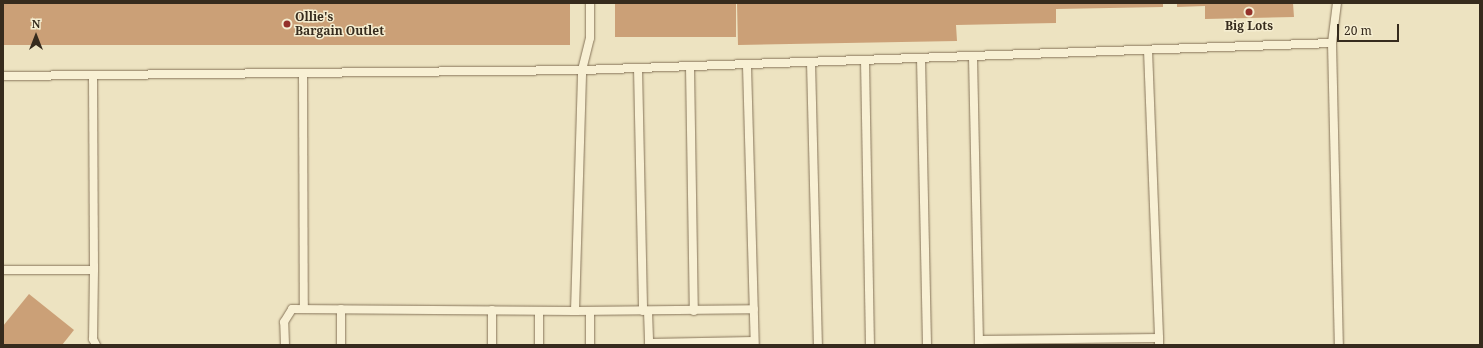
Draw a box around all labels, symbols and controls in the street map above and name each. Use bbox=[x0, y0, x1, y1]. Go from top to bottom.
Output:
marker: Big Lots bbox=[1244, 7, 1254, 17]
place label: Ollie's Bargain Outlet bbox=[295, 10, 384, 38]
north arrow bbox=[16, 16, 56, 56]
text: N bbox=[32, 16, 40, 31]
scale bar bbox=[1339, 16, 1401, 42]
marker: Ollie's Bargain Outlet bbox=[282, 19, 292, 29]
place label: Big Lots bbox=[1225, 19, 1273, 33]
text: 20 m bbox=[1344, 22, 1372, 39]

